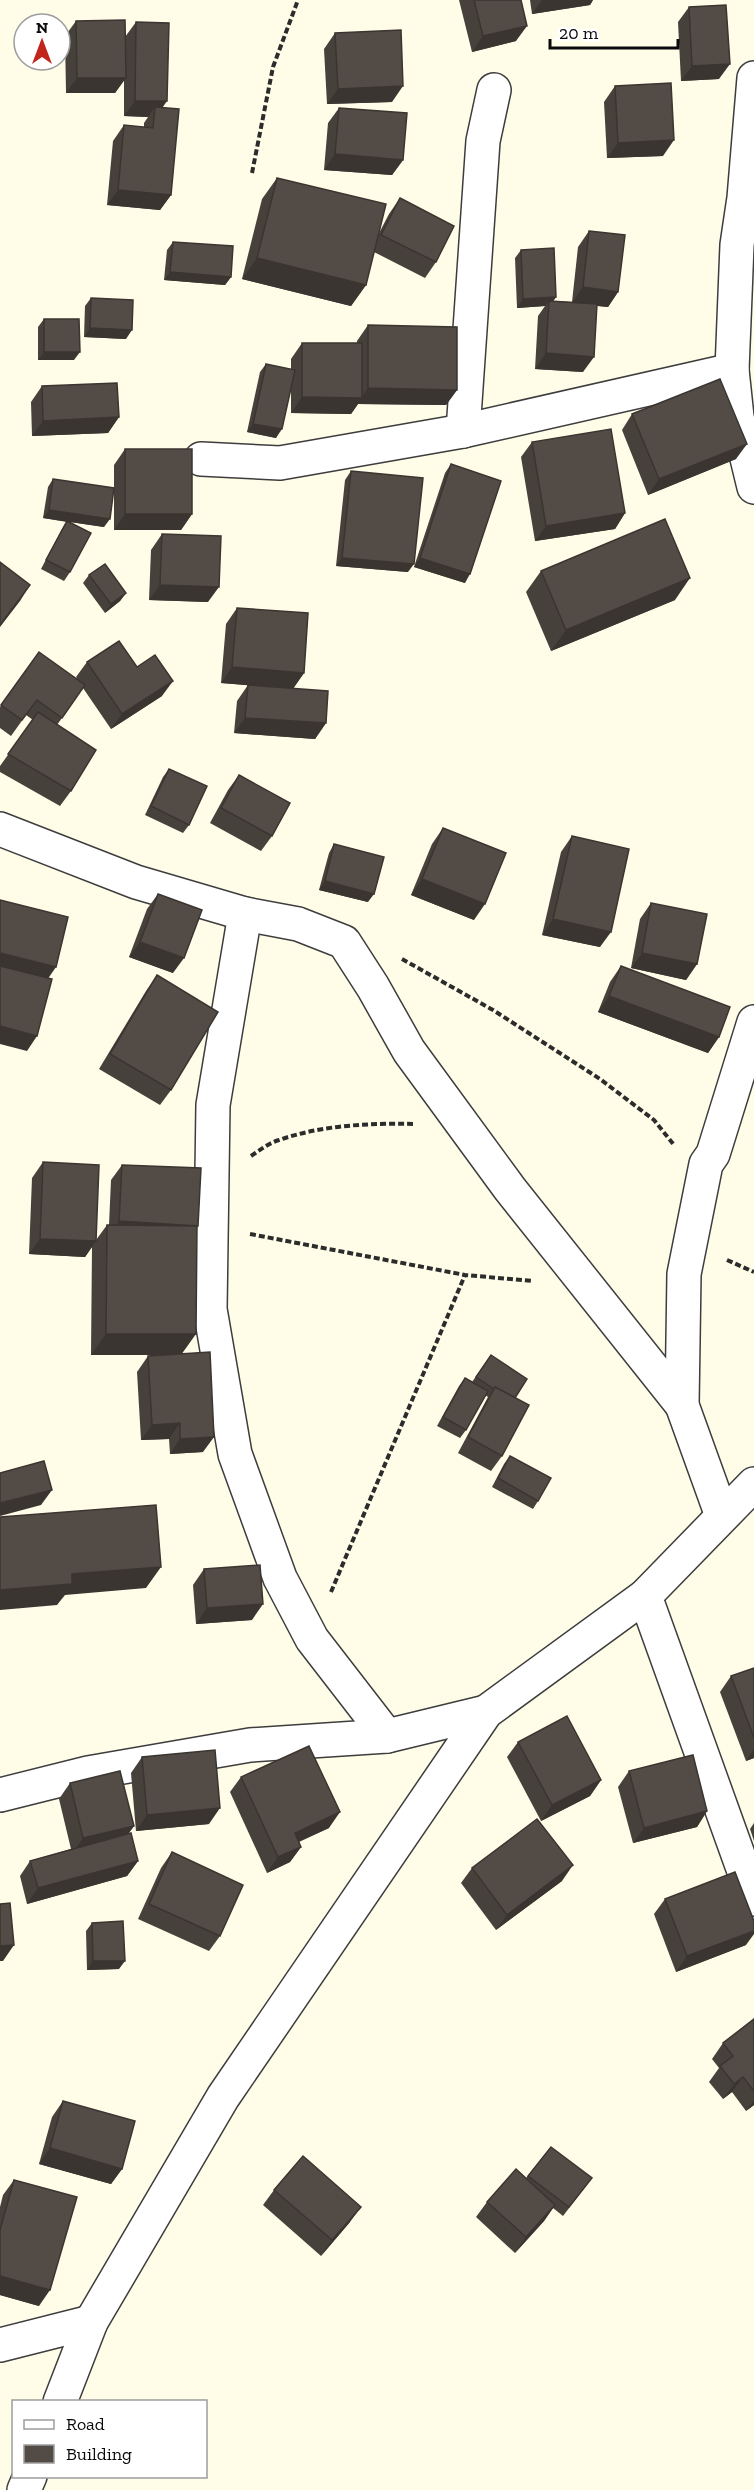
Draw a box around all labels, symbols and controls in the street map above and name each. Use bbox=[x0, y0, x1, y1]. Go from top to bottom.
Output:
north arrow bbox=[12, 12, 72, 72]
scale bar bbox=[550, 12, 678, 50]
text: N bbox=[36, 18, 48, 37]
text: 20 m bbox=[559, 22, 599, 44]
legend bbox=[12, 2400, 207, 2478]
text: Road bbox=[66, 2413, 105, 2435]
text: Building bbox=[66, 2443, 132, 2465]

